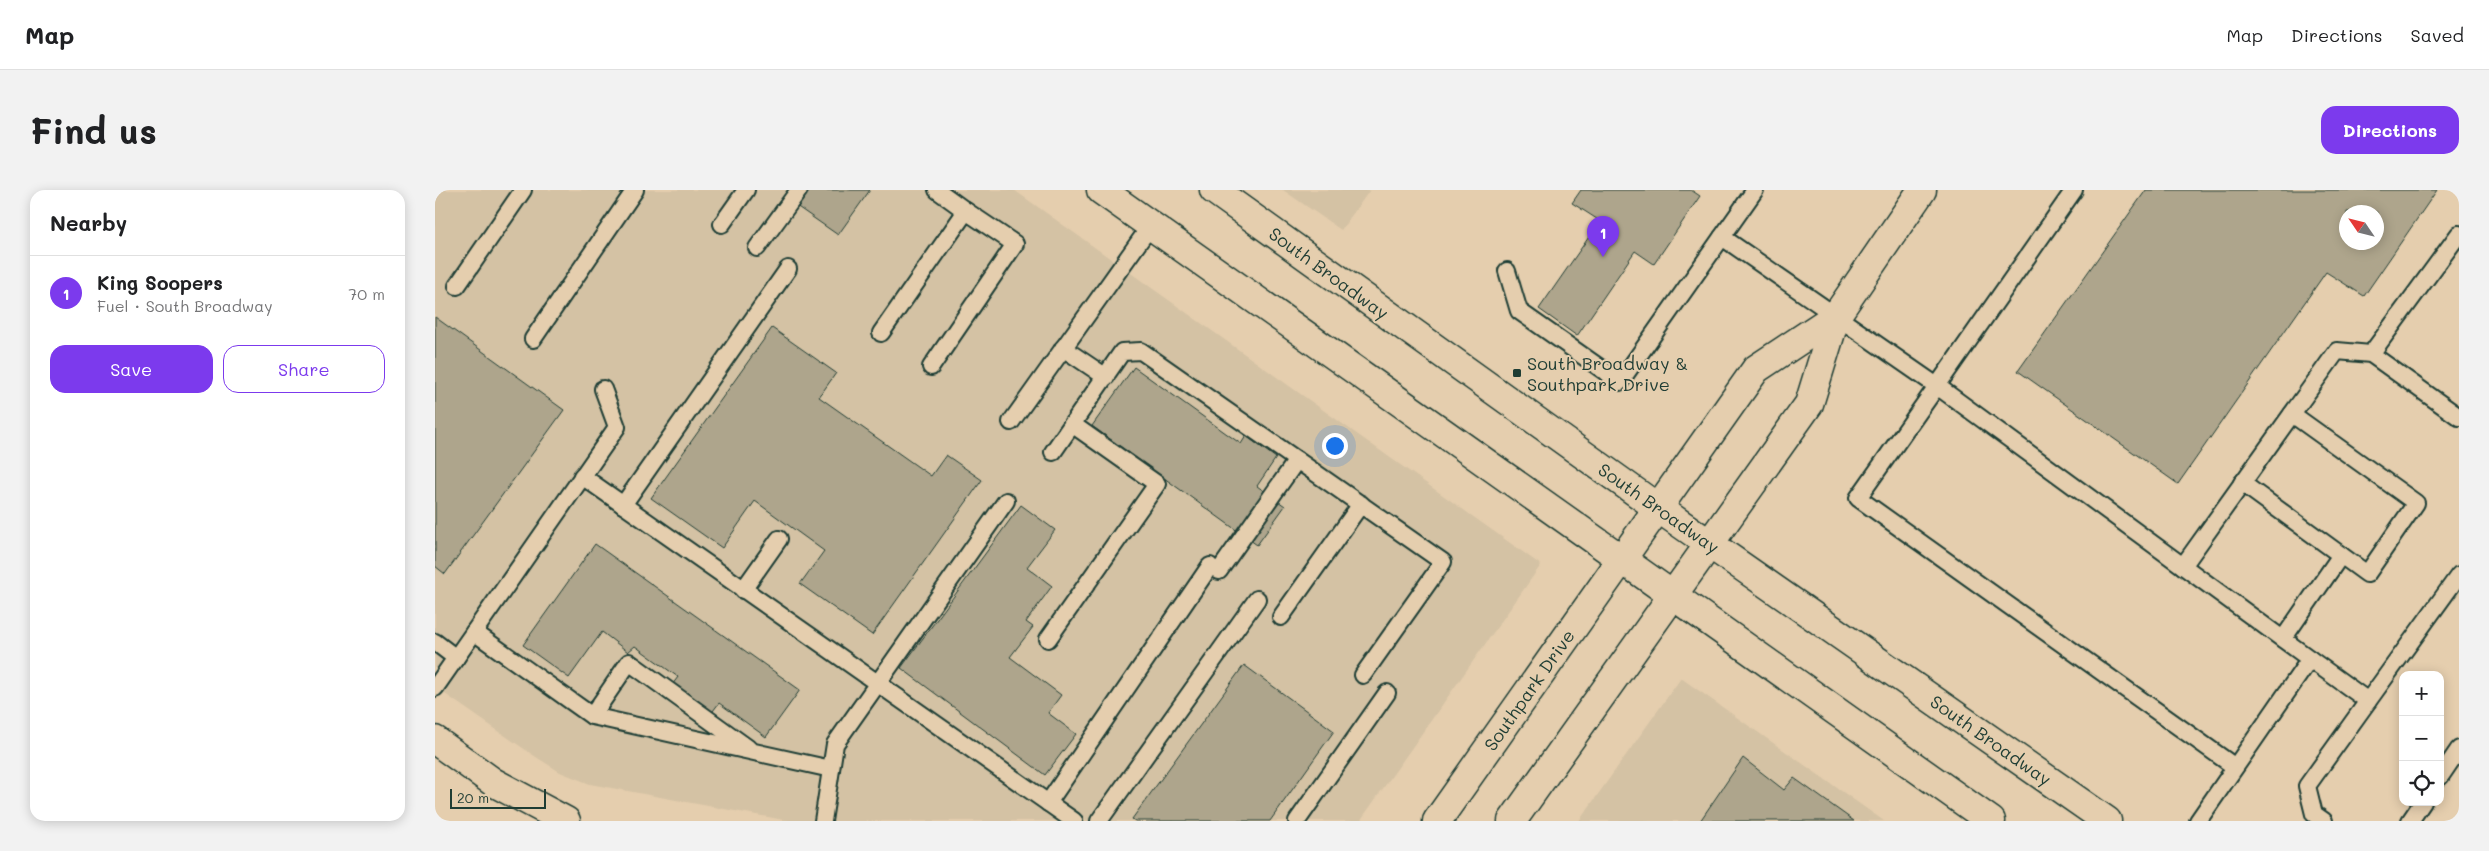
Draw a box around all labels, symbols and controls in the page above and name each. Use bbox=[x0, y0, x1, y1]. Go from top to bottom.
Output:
text: Map bbox=[25, 19, 74, 50]
text: Map bbox=[2226, 23, 2263, 47]
text: Directions bbox=[2291, 23, 2383, 47]
text: Saved bbox=[2411, 23, 2464, 47]
button: Directions bbox=[2321, 106, 2459, 154]
text: Find us bbox=[30, 107, 157, 153]
north arrow bbox=[2339, 205, 2384, 250]
text: Nearby bbox=[50, 209, 127, 236]
pin: 1 bbox=[1587, 216, 1619, 257]
street label: South Broadway bbox=[1264, 221, 1394, 325]
text: King Soopers bbox=[97, 270, 223, 295]
text: 1 bbox=[62, 283, 70, 304]
text: 70 m bbox=[348, 283, 385, 304]
text: Fuel · South Broadway bbox=[97, 295, 273, 316]
button: Save bbox=[50, 345, 213, 393]
button: Share bbox=[223, 345, 385, 393]
place label: South Broadway & Southpark Drive bbox=[1527, 351, 1688, 396]
marker: South Broadway & Southpark Drive bbox=[1511, 367, 1523, 379]
your location bbox=[1322, 433, 1348, 459]
street label: South Broadway bbox=[1594, 457, 1724, 559]
street label: Southpark Drive bbox=[1478, 625, 1580, 755]
map controls bbox=[2399, 671, 2444, 806]
button: + bbox=[2399, 671, 2444, 716]
street label: South Broadway bbox=[1926, 689, 2056, 791]
button: − bbox=[2399, 716, 2444, 761]
button: locate bbox=[2399, 761, 2444, 806]
scale bar bbox=[450, 786, 546, 809]
text: 20 m bbox=[457, 788, 489, 807]

